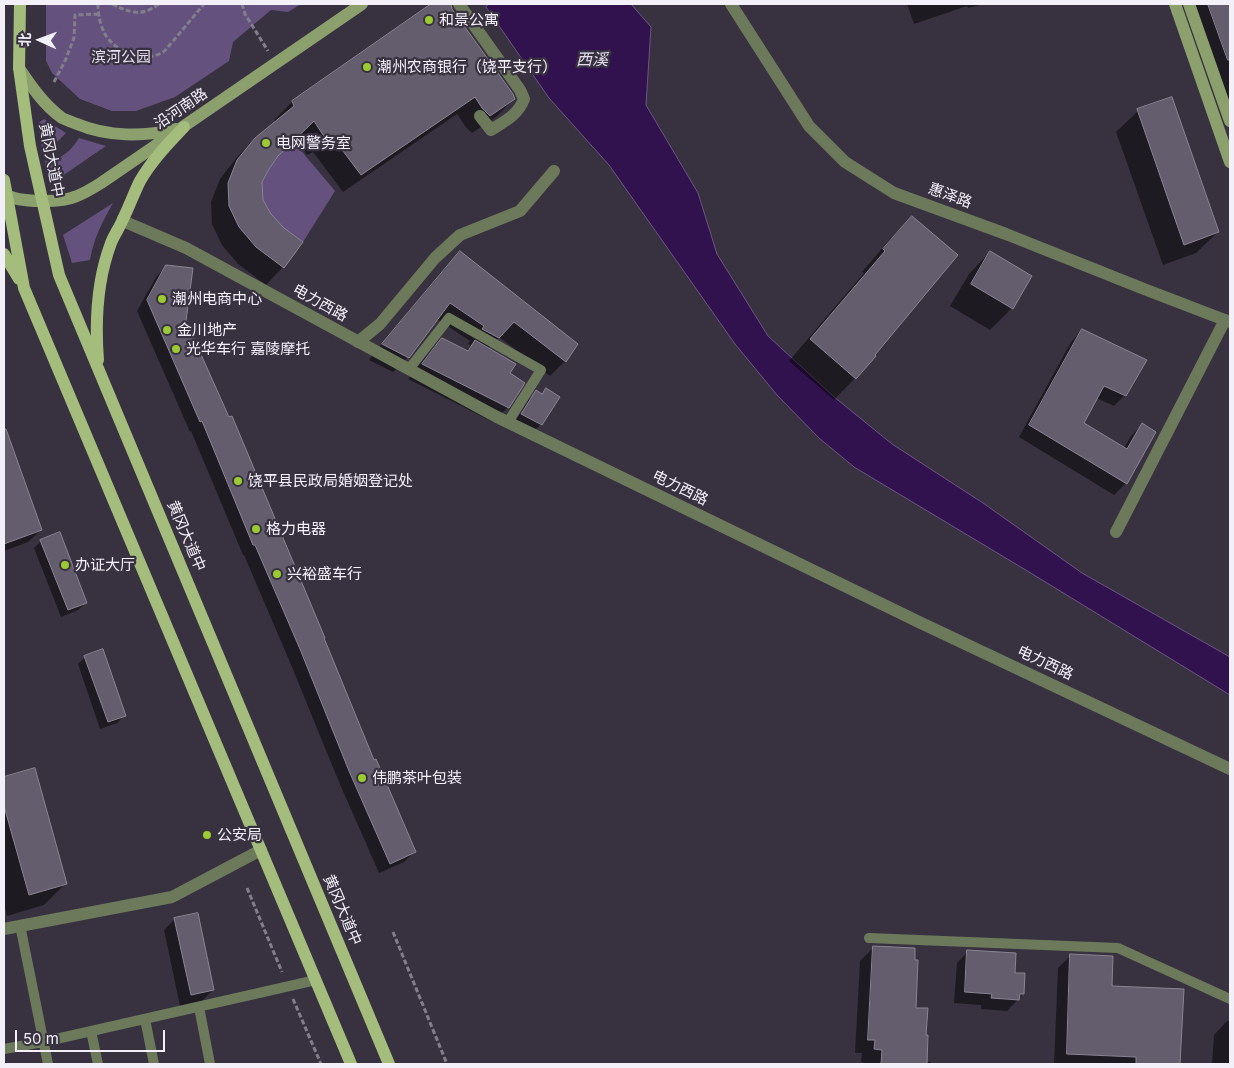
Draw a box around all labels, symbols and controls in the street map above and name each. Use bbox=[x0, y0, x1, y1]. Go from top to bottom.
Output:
place label: 和景公寓 bbox=[439, 11, 499, 29]
marker: 和景公寓 bbox=[423, 14, 435, 26]
north arrow bbox=[15, 15, 65, 65]
text: 北 bbox=[16, 32, 33, 47]
park label: 滨河公园 bbox=[91, 48, 151, 66]
water label: 西溪 bbox=[576, 50, 608, 70]
place label: 潮州农商银行（饶平支行） bbox=[377, 58, 557, 76]
marker: 潮州农商银行（饶平支行） bbox=[361, 61, 373, 73]
street label: 沿河南路 bbox=[151, 85, 211, 133]
street label: 黄冈大道中 bbox=[35, 121, 67, 199]
place label: 电网警务室 bbox=[276, 134, 351, 152]
marker: 电网警务室 bbox=[260, 137, 272, 149]
street label: 惠泽路 bbox=[926, 180, 974, 212]
street label: 电力西路 bbox=[289, 281, 351, 325]
place label: 潮州电商中心 bbox=[172, 290, 262, 308]
marker: 潮州电商中心 bbox=[156, 293, 168, 305]
place label: 金川地产 bbox=[177, 321, 237, 339]
marker: 金川地产 bbox=[161, 324, 173, 336]
place label: 光华车行 嘉陵摩托 bbox=[186, 340, 310, 358]
marker: 光华车行 嘉陵摩托 bbox=[170, 343, 182, 355]
street label: 电力西路 bbox=[649, 467, 711, 509]
place label: 饶平县民政局婚姻登记处 bbox=[248, 472, 413, 490]
marker: 饶平县民政局婚姻登记处 bbox=[232, 475, 244, 487]
street label: 黄冈大道中 bbox=[163, 498, 209, 574]
place label: 格力电器 bbox=[266, 520, 326, 538]
marker: 格力电器 bbox=[250, 523, 262, 535]
place label: 办证大厅 bbox=[75, 556, 135, 574]
marker: 办证大厅 bbox=[59, 559, 71, 571]
place label: 兴裕盛车行 bbox=[287, 565, 362, 583]
marker: 兴裕盛车行 bbox=[271, 568, 283, 580]
street label: 电力西路 bbox=[1014, 642, 1076, 684]
place label: 伟鹏茶叶包装 bbox=[372, 769, 462, 787]
marker: 伟鹏茶叶包装 bbox=[356, 772, 368, 784]
place label: 公安局 bbox=[217, 826, 262, 844]
marker: 公安局 bbox=[201, 829, 213, 841]
street label: 黄冈大道中 bbox=[319, 872, 365, 948]
scale bar bbox=[18, 1020, 168, 1052]
text: 50 m bbox=[23, 1029, 59, 1048]

